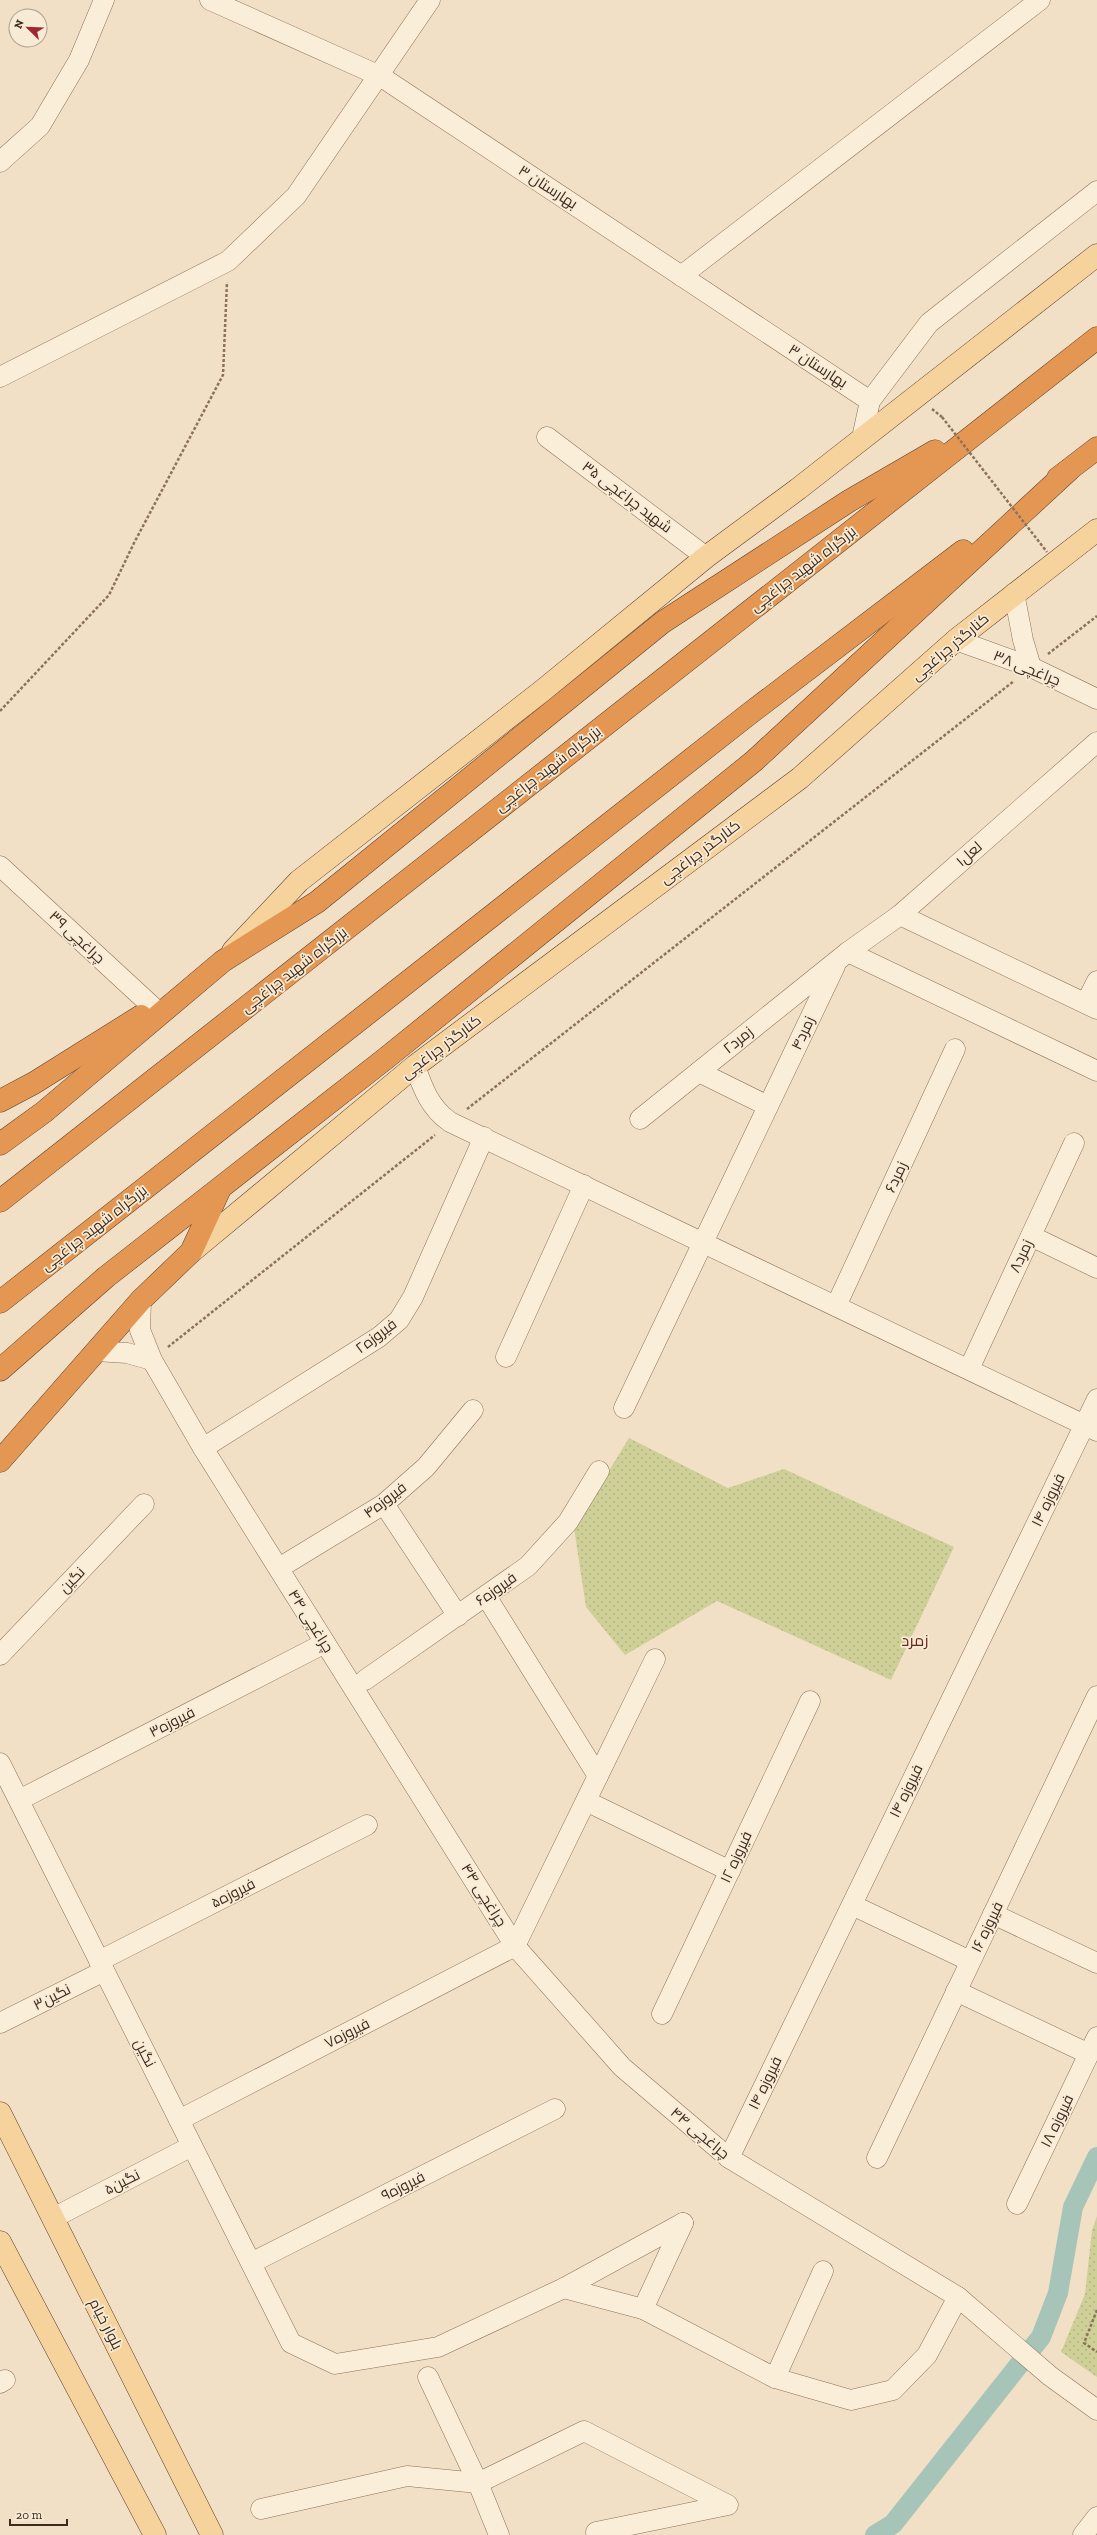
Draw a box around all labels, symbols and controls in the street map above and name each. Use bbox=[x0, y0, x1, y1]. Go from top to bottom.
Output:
north arrow bbox=[8, 8, 48, 48]
text: N bbox=[12, 17, 27, 31]
street label: بهارستان ۳ bbox=[514, 161, 581, 214]
street label: بهارستان ۳ bbox=[784, 340, 851, 393]
street label: شهید چراغچی ٣۵ bbox=[578, 457, 676, 537]
street label: بزرگراه شهید چراغچی bbox=[746, 522, 860, 617]
street label: کنارگذر چراغچی bbox=[908, 609, 993, 685]
street label: چراغچی ۳۸ bbox=[990, 646, 1063, 691]
street label: بزرگراه شهید چراغچی bbox=[491, 722, 605, 817]
street label: کنارگذر چراغچی bbox=[656, 816, 744, 889]
street label: لعل۱ bbox=[952, 838, 986, 871]
street label: چراغچی ۳۹ bbox=[45, 907, 109, 968]
street label: بزرگراه شهید چراغچی bbox=[237, 923, 351, 1018]
street label: کنارگذر چراغچی bbox=[397, 1011, 485, 1084]
street label: زمرد۴ bbox=[787, 1013, 819, 1053]
street label: زمرد۲ bbox=[719, 1023, 757, 1057]
street label: زمرد۶ bbox=[881, 1158, 911, 1196]
street label: بزرگراه شهید چراغچی bbox=[37, 1181, 151, 1276]
street label: زمرد۸ bbox=[1006, 1236, 1036, 1276]
street label: فیروزه۲ bbox=[352, 1315, 400, 1357]
street label: فیروزه ۱۴ bbox=[1027, 1470, 1069, 1530]
street label: فیروزه۴ bbox=[360, 1478, 410, 1522]
street label: نگین bbox=[55, 1563, 89, 1598]
street label: فیروزه۶ bbox=[472, 1568, 520, 1610]
street label: چراغچی ۴۴ bbox=[284, 1586, 338, 1657]
district label: زمرد bbox=[901, 1631, 929, 1650]
street label: فیروزه۳ bbox=[146, 1703, 198, 1741]
street label: فیروزه ۱۴ bbox=[885, 1761, 927, 1821]
street label: فیروزه ۱۲ bbox=[716, 1828, 756, 1886]
street label: چراغچی ۴۴ bbox=[457, 1860, 511, 1931]
street label: فیروزه۵ bbox=[208, 1874, 258, 1912]
street label: فیروزه ۱۶ bbox=[967, 1899, 1007, 1955]
street label: نگین۳ bbox=[30, 1980, 74, 2015]
street label: فیروزه۷ bbox=[321, 2014, 373, 2052]
street label: نگین bbox=[129, 2036, 160, 2071]
street label: فیروزه ۱۴ bbox=[744, 2053, 786, 2113]
street label: فیروزه ۱۸ bbox=[1037, 2092, 1077, 2150]
street label: چراغچی ۴۴ bbox=[666, 2103, 733, 2164]
street label: نگین۵ bbox=[101, 2165, 143, 2199]
street label: فیروزه۹ bbox=[378, 2167, 428, 2205]
street label: بلوار خیام bbox=[85, 2295, 127, 2353]
scale bar bbox=[10, 2501, 67, 2527]
text: 20 m bbox=[16, 2508, 43, 2522]

